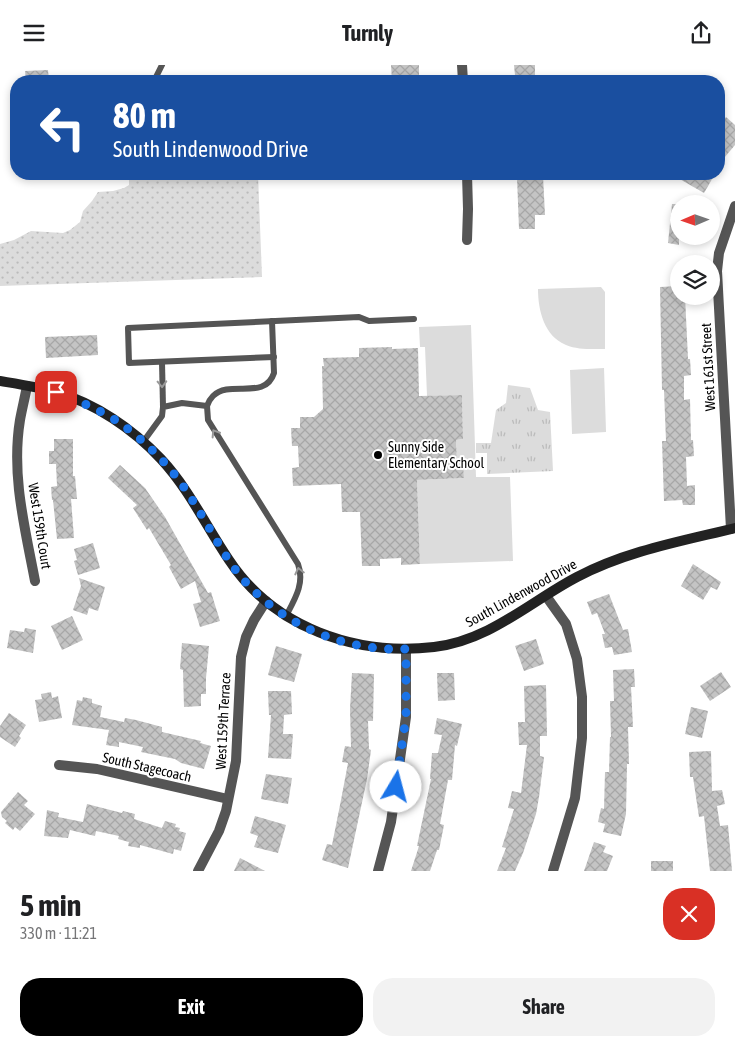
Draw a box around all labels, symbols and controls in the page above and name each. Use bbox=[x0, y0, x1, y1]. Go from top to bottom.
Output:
icon: menu bbox=[20, 19, 48, 47]
icon: share bbox=[687, 19, 715, 47]
text: Turnly bbox=[342, 20, 393, 46]
icon: left bbox=[30, 95, 95, 160]
text: 80 m bbox=[113, 95, 176, 135]
text: South Lindenwood Drive bbox=[113, 136, 308, 162]
north arrow bbox=[670, 195, 720, 245]
map controls bbox=[670, 195, 720, 305]
button: layers bbox=[670, 255, 720, 305]
street label: West 161st Street bbox=[698, 322, 718, 412]
pin bbox=[35, 371, 77, 413]
icon: arrive bbox=[42, 378, 70, 406]
one-way arrow bbox=[157, 381, 168, 389]
one-way arrow bbox=[212, 429, 222, 438]
place label: Sunny Side Elementary School bbox=[388, 439, 484, 471]
marker: Sunny Side Elementary School bbox=[372, 449, 384, 461]
street label: West 159th Court bbox=[25, 482, 55, 570]
street label: South Lindenwood Drive bbox=[463, 556, 579, 630]
one-way arrow bbox=[294, 567, 305, 575]
street label: West 159th Terrace bbox=[212, 672, 234, 770]
street label: South Stagecoach bbox=[101, 749, 193, 785]
position arrow bbox=[369, 760, 421, 812]
text: 5 min bbox=[20, 888, 81, 922]
button: close bbox=[663, 888, 715, 940]
text: 330 m · 11:21 bbox=[20, 924, 97, 942]
button: Exit bbox=[20, 978, 363, 1036]
button: Share bbox=[373, 978, 715, 1036]

